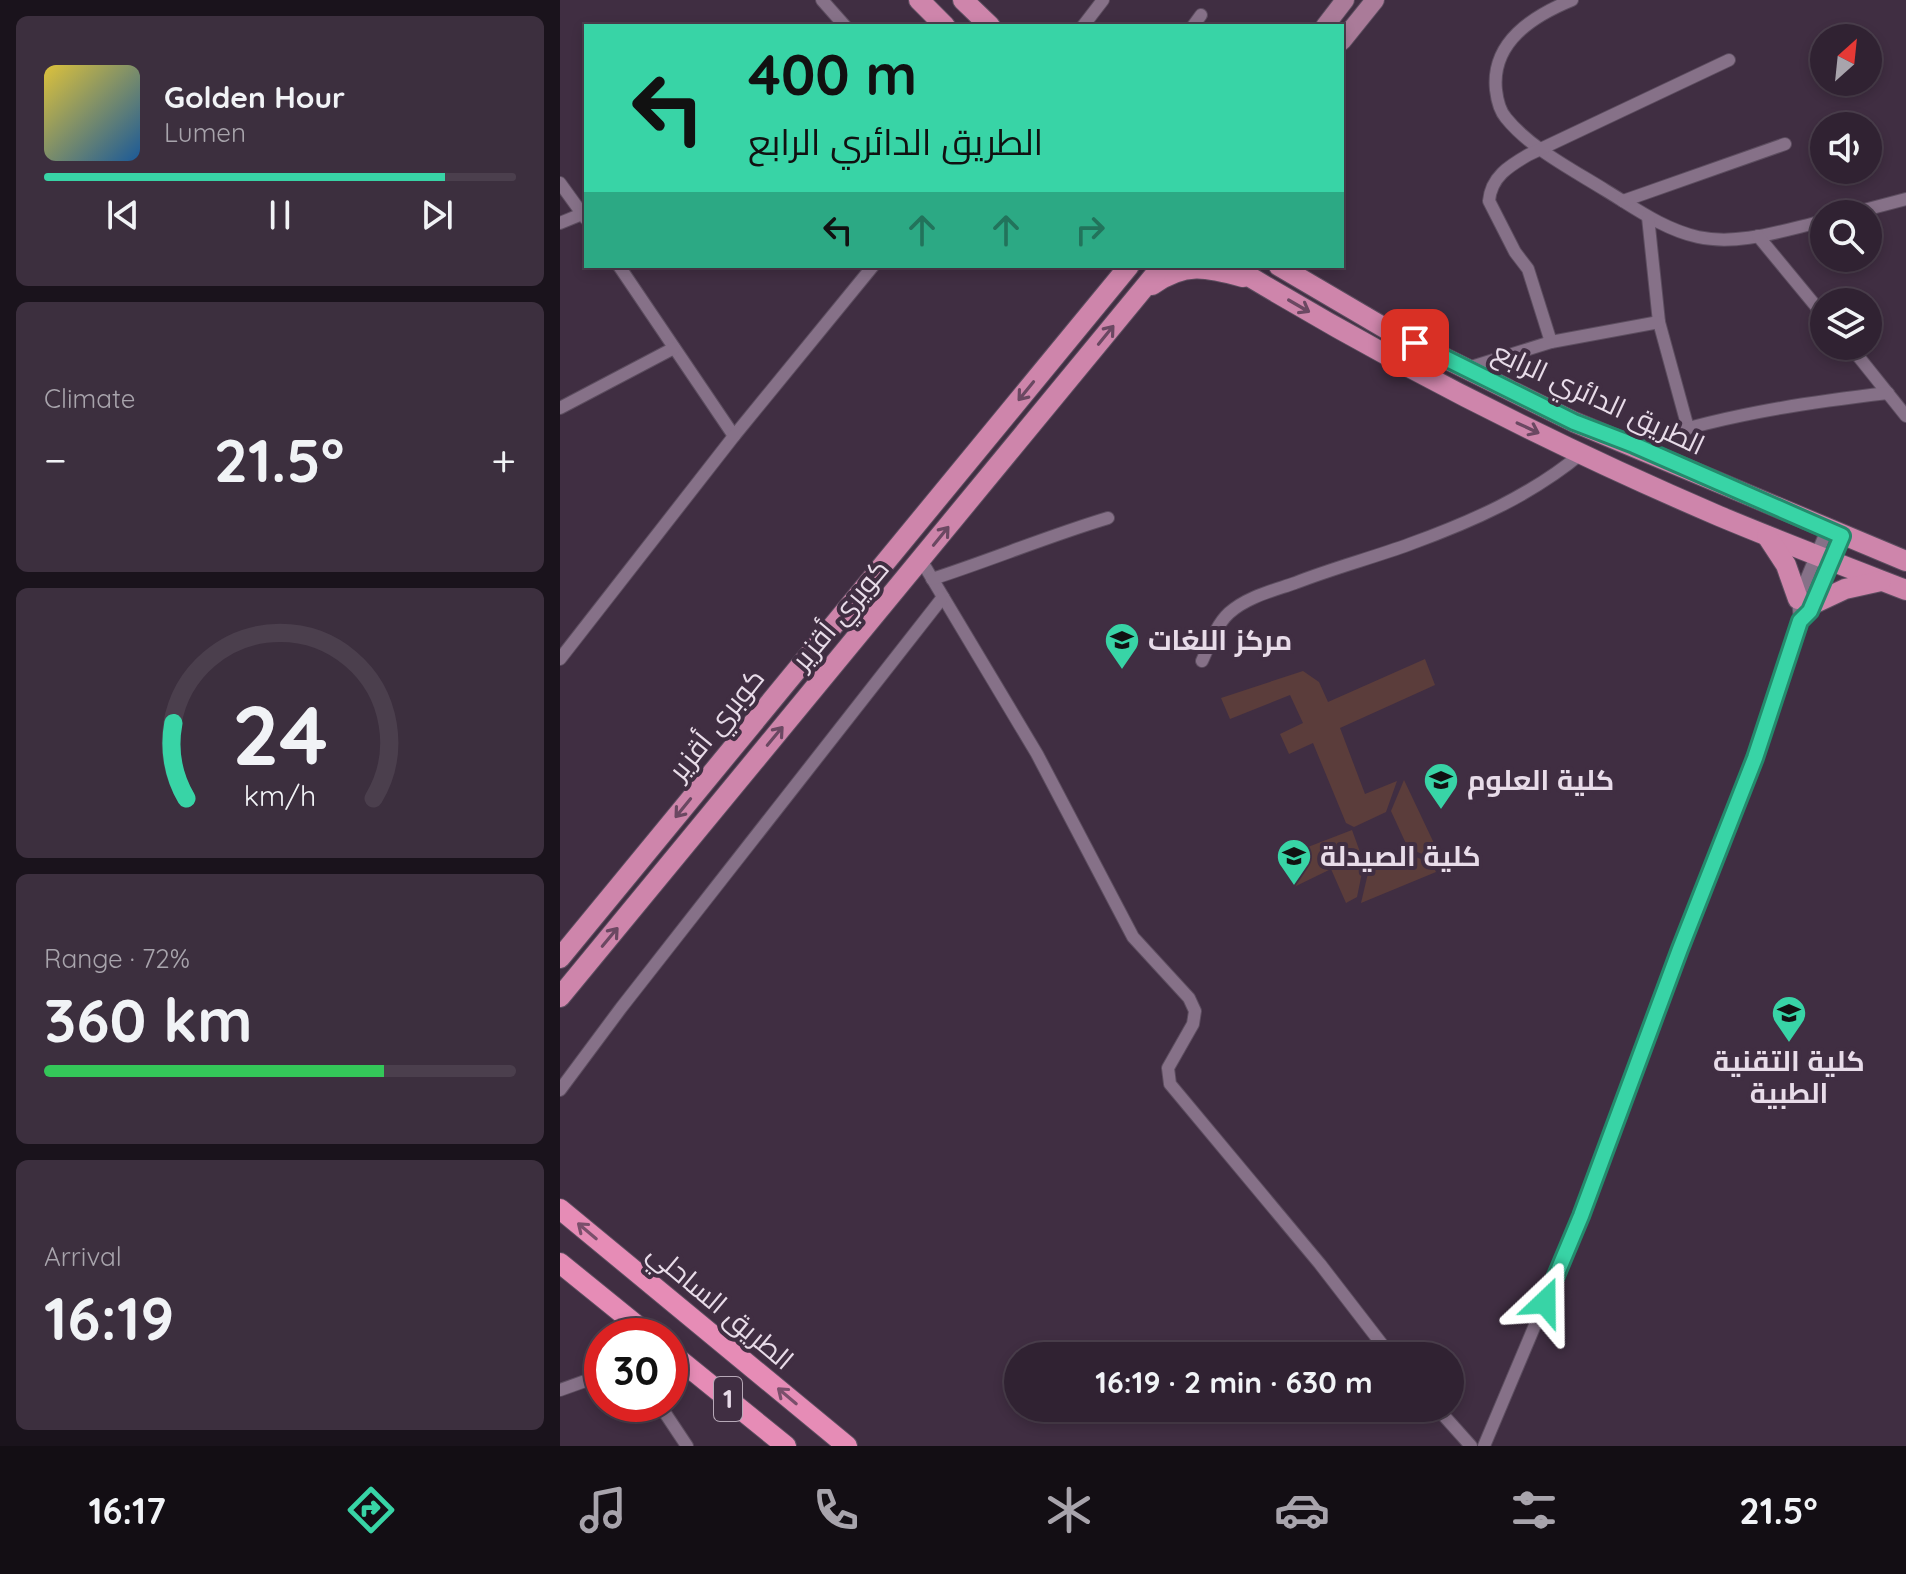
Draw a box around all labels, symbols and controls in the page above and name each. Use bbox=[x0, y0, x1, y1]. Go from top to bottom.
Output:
north arrow bbox=[1810, 24, 1882, 96]
map controls bbox=[1810, 24, 1882, 360]
text: 400 m bbox=[748, 39, 917, 109]
icon: left bbox=[616, 56, 720, 160]
text: Golden Hour bbox=[164, 78, 345, 116]
button: sound bbox=[1810, 112, 1882, 184]
text: Lumen bbox=[164, 116, 246, 149]
text: الطريق الدائري الرابع bbox=[748, 119, 1043, 164]
icon: previous bbox=[101, 193, 145, 237]
icon: pause bbox=[258, 193, 302, 237]
icon: next bbox=[415, 193, 459, 237]
button: search bbox=[1810, 200, 1882, 272]
icon: left bbox=[816, 208, 860, 252]
icon: ahead bbox=[900, 208, 944, 252]
icon: ahead bbox=[984, 208, 1028, 252]
icon: right bbox=[1068, 208, 1112, 252]
button: layers bbox=[1810, 288, 1882, 360]
one-way arrow bbox=[1287, 298, 1310, 314]
pin bbox=[1381, 309, 1449, 377]
icon: arrive bbox=[1393, 321, 1437, 365]
one-way arrow bbox=[1097, 325, 1115, 346]
street label: الطريق الدائري الرابع bbox=[1486, 333, 1711, 466]
one-way arrow bbox=[1017, 380, 1035, 401]
text: Climate bbox=[44, 382, 135, 415]
text: 21.5° bbox=[214, 422, 344, 497]
one-way arrow bbox=[1515, 422, 1540, 437]
text: − bbox=[44, 432, 67, 487]
text: + bbox=[491, 432, 516, 487]
one-way arrow bbox=[932, 526, 950, 547]
street label: كويري أقزير bbox=[782, 551, 900, 681]
school or university icon: مركز اللغات bbox=[1103, 621, 1141, 671]
place label: مركز اللغات bbox=[1148, 622, 1292, 657]
street label: كوبري أقزير bbox=[659, 661, 775, 791]
text: 24 bbox=[232, 682, 328, 786]
one-way arrow bbox=[766, 727, 784, 747]
school or university icon: كلية العلوم bbox=[1422, 761, 1460, 811]
place label: كلية العلوم bbox=[1467, 762, 1614, 800]
text: km/h bbox=[244, 777, 316, 813]
one-way arrow bbox=[674, 797, 692, 818]
school or university icon: كلية الصيدلة bbox=[1275, 837, 1313, 887]
place label: كلية الصيدلة bbox=[1320, 838, 1481, 873]
one-way arrow bbox=[601, 927, 619, 948]
text: Range · 72% bbox=[44, 942, 190, 975]
text: 360 km bbox=[44, 982, 253, 1057]
school or university icon: كلية التقنية الطبية bbox=[1770, 994, 1808, 1044]
place label: كلية التقنية الطبية bbox=[1713, 1043, 1865, 1110]
one-way arrow bbox=[577, 1222, 597, 1240]
street label: الطريق الساحلي bbox=[638, 1234, 801, 1381]
text: Arrival bbox=[44, 1240, 122, 1273]
position arrow bbox=[1503, 1260, 1587, 1344]
text: 16:19 bbox=[44, 1280, 174, 1355]
speed limit sign: 30 bbox=[584, 1318, 688, 1422]
text: 16:19 · 2 min · 630 m bbox=[1095, 1363, 1373, 1401]
road number: 1 bbox=[714, 1377, 742, 1421]
one-way arrow bbox=[777, 1387, 798, 1405]
icon: directions bbox=[343, 1482, 399, 1538]
icon: music bbox=[575, 1482, 631, 1538]
icon: phone bbox=[808, 1482, 864, 1538]
icon: climate bbox=[1041, 1482, 1097, 1538]
icon: car bbox=[1274, 1482, 1330, 1538]
icon: filters bbox=[1506, 1482, 1562, 1538]
text: 16:17 bbox=[88, 1488, 166, 1533]
text: 21.5° bbox=[1739, 1488, 1818, 1533]

